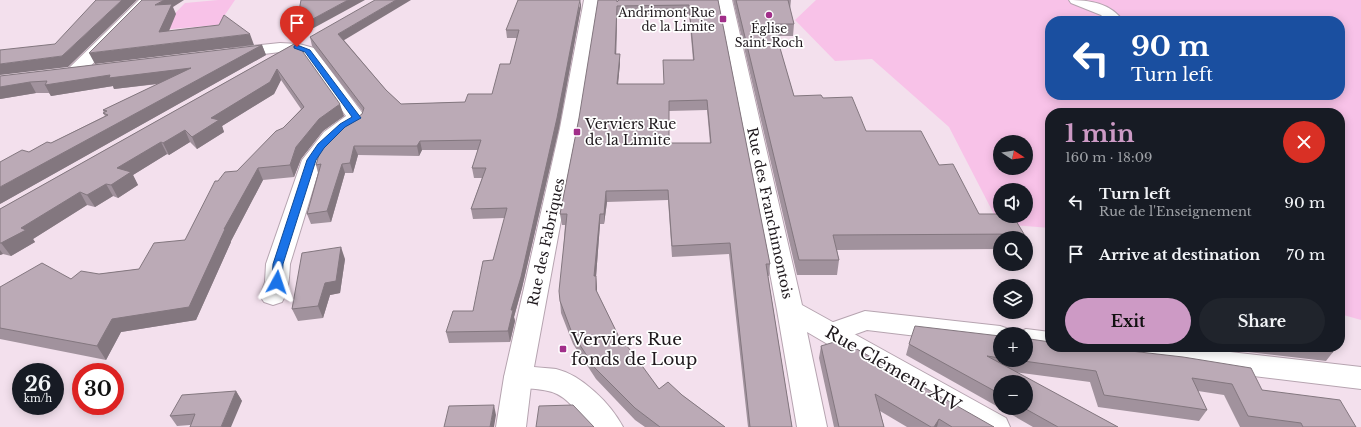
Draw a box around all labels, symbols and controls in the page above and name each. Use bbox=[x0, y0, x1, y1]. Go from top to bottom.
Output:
place label: Andrimont Rue de la Limite bbox=[617, 5, 715, 34]
pin bbox=[280, 6, 314, 47]
marker: Église Saint-Roch bbox=[764, 10, 774, 20]
icon: arrive bbox=[286, 12, 308, 34]
marker: Andrimont Rue de la Limite bbox=[718, 14, 728, 24]
place label: Église Saint-Roch bbox=[735, 20, 803, 50]
text: 90 m bbox=[1131, 29, 1209, 64]
icon: left bbox=[1065, 32, 1117, 84]
text: Turn left bbox=[1131, 64, 1213, 86]
place label: Verviers Rue de la Limite bbox=[584, 115, 676, 149]
text: 1 min bbox=[1065, 119, 1135, 148]
button: close bbox=[1283, 121, 1325, 163]
street label: Rue des Franchimontois bbox=[743, 126, 797, 300]
marker: Verviers Rue de la Limite bbox=[572, 127, 582, 137]
north arrow bbox=[993, 135, 1033, 175]
map controls bbox=[993, 135, 1033, 415]
text: 160 m · 18:09 bbox=[1065, 149, 1152, 166]
street label: Rue des Fabriques bbox=[524, 176, 568, 308]
button: sound bbox=[993, 183, 1033, 223]
text: Turn left bbox=[1099, 184, 1170, 203]
icon: left bbox=[1065, 191, 1087, 213]
text: 90 m bbox=[1284, 193, 1325, 212]
text: Rue de l'Enseignement bbox=[1099, 203, 1252, 220]
button: search bbox=[993, 231, 1033, 271]
icon: arrive bbox=[1065, 243, 1087, 265]
text: Arrive at destination bbox=[1099, 245, 1260, 264]
text: 70 m bbox=[1286, 245, 1325, 264]
position arrow bbox=[256, 261, 298, 303]
button: layers bbox=[993, 279, 1033, 319]
button: Exit bbox=[1065, 298, 1191, 344]
button: Share bbox=[1199, 298, 1325, 344]
street label: Rue Clément XIV bbox=[821, 322, 965, 417]
button: + bbox=[993, 327, 1033, 367]
place label: Verviers Rue fonds de Loup bbox=[570, 329, 697, 370]
marker: Verviers Rue fonds de Loup bbox=[558, 344, 568, 354]
speed limit sign: 30 bbox=[72, 363, 124, 415]
text: 26 bbox=[25, 372, 51, 396]
button: − bbox=[993, 375, 1033, 415]
text: km/h bbox=[24, 392, 52, 405]

